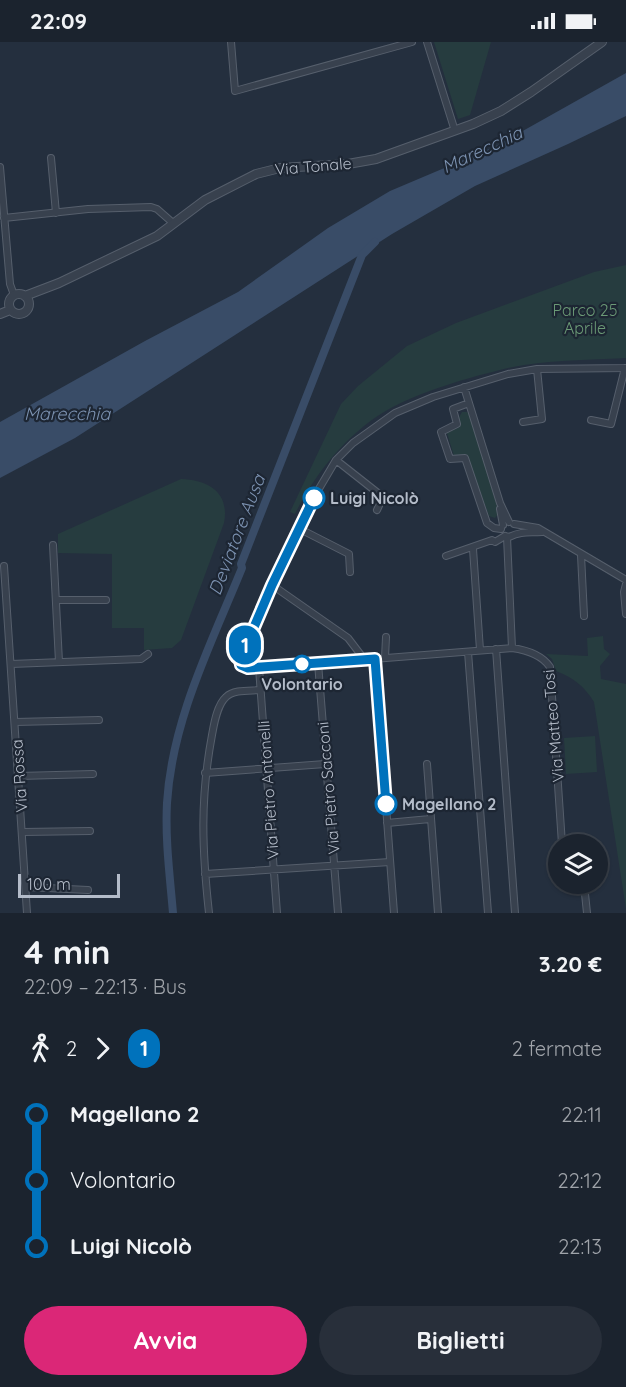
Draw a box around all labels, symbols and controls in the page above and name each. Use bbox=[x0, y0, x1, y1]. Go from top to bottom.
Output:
text: 22:09 bbox=[30, 7, 87, 35]
water label: Marecchia bbox=[438, 120, 527, 178]
street label: Via Tonale bbox=[274, 153, 352, 179]
park label: Parco 25 Aprile bbox=[553, 300, 617, 338]
water label: Marecchia bbox=[24, 402, 111, 425]
water label: Deviatore Ausa bbox=[203, 470, 270, 598]
marker: Luigi Nicolò bbox=[303, 487, 325, 509]
place label: Luigi Nicolò bbox=[330, 488, 419, 508]
line badge: 1 bbox=[226, 626, 264, 664]
text: 1 bbox=[241, 632, 249, 658]
marker: Volontario bbox=[293, 655, 311, 673]
street label: Via Matteo Tosi bbox=[538, 669, 568, 783]
place label: Volontario bbox=[261, 674, 343, 694]
street label: Via Pietro Antonelli bbox=[253, 720, 283, 860]
street label: Via Pietro Sacconi bbox=[312, 721, 344, 855]
street label: Via Rossa bbox=[6, 739, 32, 813]
marker: Magellano 2 bbox=[375, 793, 397, 815]
place label: Magellano 2 bbox=[402, 794, 496, 814]
map controls bbox=[548, 834, 608, 894]
button: layers bbox=[548, 834, 608, 894]
scale bar bbox=[18, 871, 120, 898]
text: 100 m bbox=[27, 874, 71, 894]
text: 4 min bbox=[24, 931, 111, 972]
text: 3.20 € bbox=[539, 950, 602, 978]
text: 22:09 – 22:13 · Bus bbox=[24, 974, 186, 999]
icon: walk bbox=[24, 1032, 57, 1065]
icon: forward bbox=[86, 1032, 119, 1065]
text: 1 bbox=[140, 1035, 148, 1061]
text: 2 bbox=[66, 1036, 77, 1061]
text: 2 fermate bbox=[512, 1036, 602, 1061]
text: Magellano 2 bbox=[70, 1100, 200, 1128]
text: 22:11 bbox=[561, 1102, 602, 1127]
text: Volontario bbox=[70, 1166, 176, 1194]
text: 22:12 bbox=[558, 1168, 602, 1193]
text: Luigi Nicolò bbox=[70, 1232, 192, 1260]
text: 22:13 bbox=[558, 1234, 602, 1259]
button: Avvia bbox=[24, 1306, 307, 1375]
button: Biglietti bbox=[319, 1306, 602, 1375]

